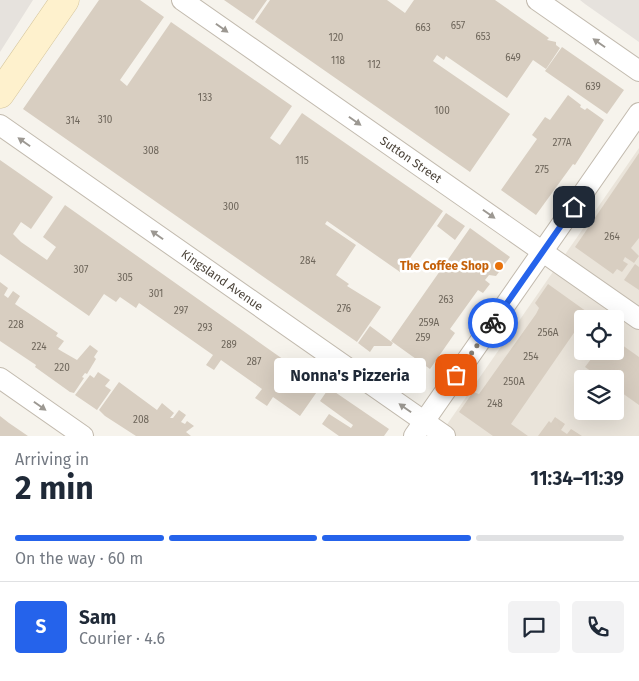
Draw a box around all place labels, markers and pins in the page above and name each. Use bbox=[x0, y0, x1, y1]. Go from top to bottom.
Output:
pin bbox=[553, 186, 595, 228]
place label: The Coffee Shop bbox=[400, 259, 489, 273]
marker: The Coffee Shop bbox=[493, 260, 505, 272]
pin bbox=[435, 354, 477, 396]
callout: Nonna's Pizzeria bbox=[274, 358, 426, 392]

